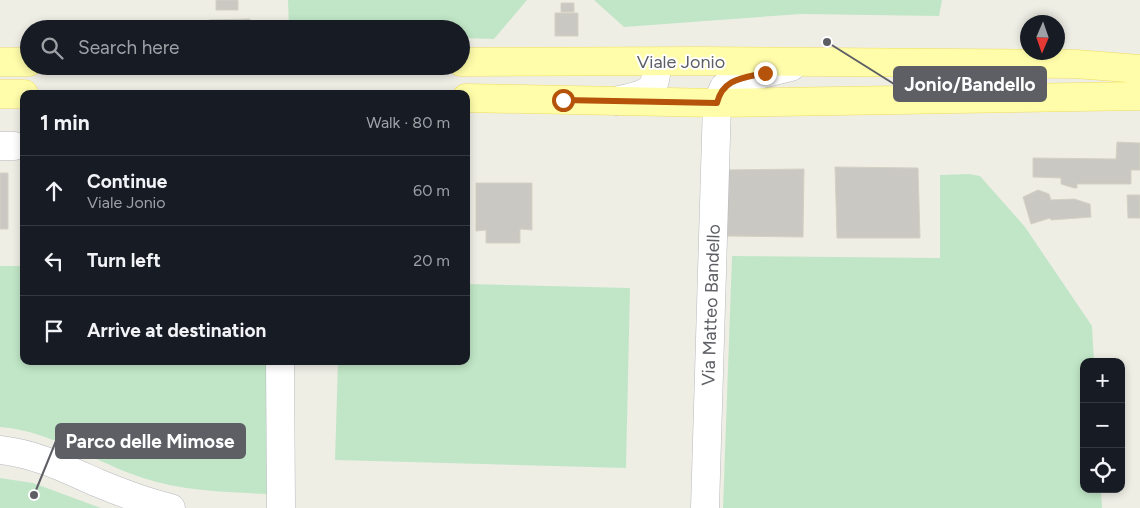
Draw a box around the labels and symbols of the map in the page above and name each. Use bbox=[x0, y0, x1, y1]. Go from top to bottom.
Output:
north arrow bbox=[1020, 15, 1065, 60]
street label: Viale Jonio bbox=[637, 51, 725, 73]
route end bbox=[754, 62, 777, 85]
callout: Jonio/Bandello bbox=[894, 67, 1046, 101]
text: Jonio/Bandello bbox=[904, 73, 1036, 96]
route start bbox=[552, 89, 575, 112]
street label: Via Matteo Bandello bbox=[697, 224, 725, 386]
callout: Parco delle Mimose bbox=[56, 424, 245, 458]
text: Parco delle Mimose bbox=[65, 430, 235, 453]

